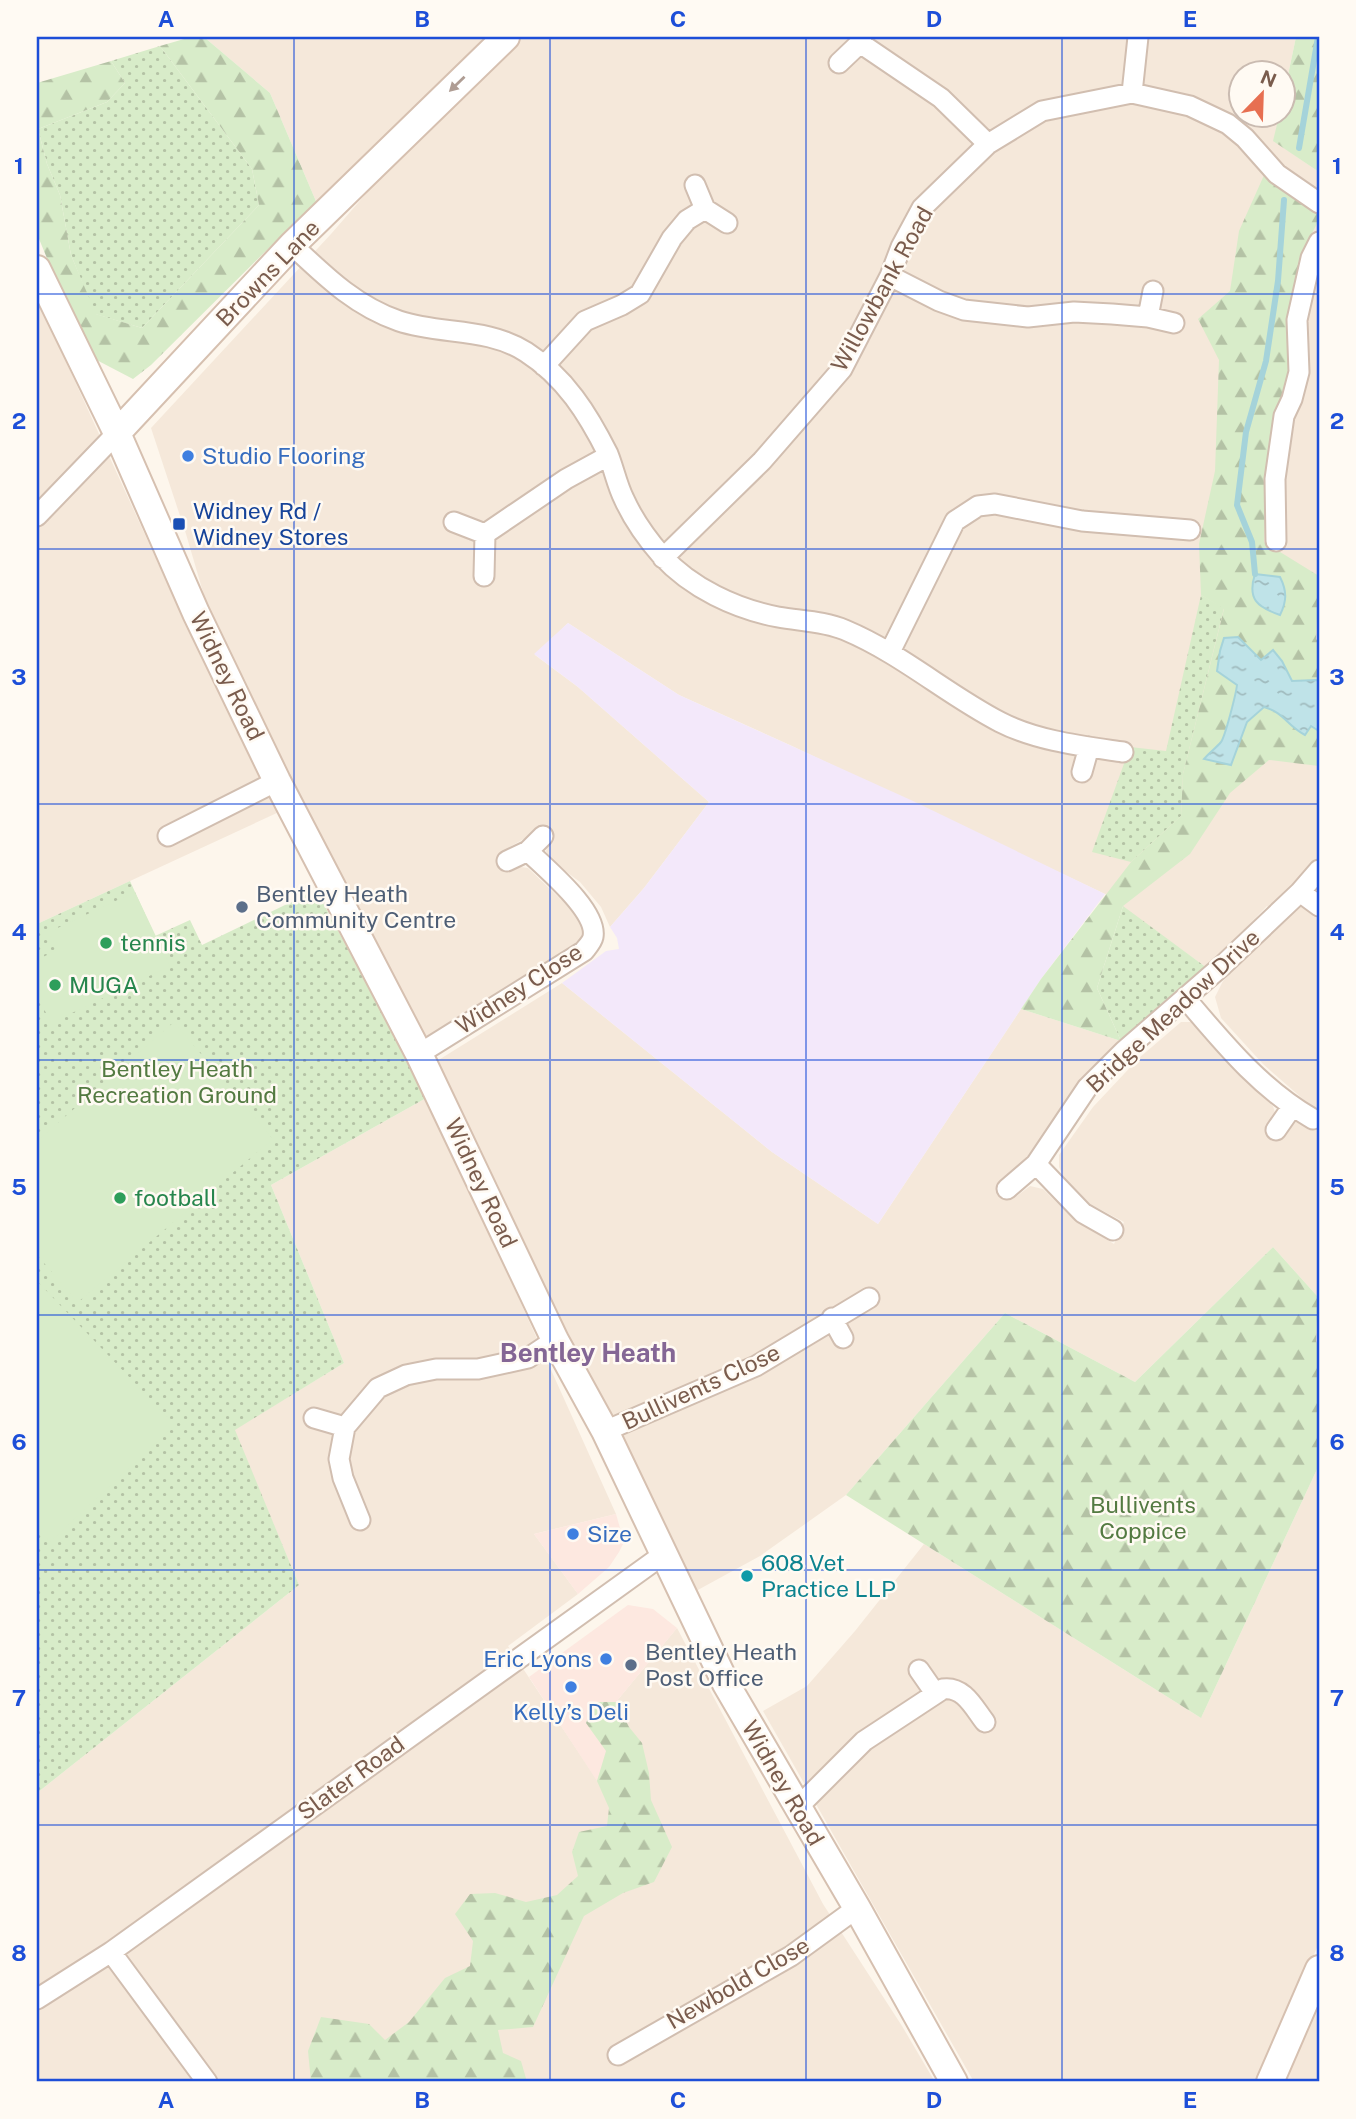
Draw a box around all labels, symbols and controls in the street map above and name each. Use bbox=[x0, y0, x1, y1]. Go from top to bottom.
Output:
text: A bbox=[158, 5, 175, 32]
text: B bbox=[414, 5, 430, 32]
text: C bbox=[670, 5, 686, 32]
text: D bbox=[926, 5, 942, 32]
text: E bbox=[1183, 5, 1197, 32]
north arrow bbox=[1226, 60, 1296, 130]
text: N bbox=[1258, 65, 1280, 91]
one-way arrow bbox=[449, 76, 466, 92]
text: 1 bbox=[14, 152, 24, 179]
text: 1 bbox=[1332, 152, 1342, 179]
street label: Willowbank Road bbox=[825, 202, 938, 376]
street label: Browns Lane bbox=[210, 214, 325, 331]
text: 2 bbox=[12, 407, 26, 434]
text: 2 bbox=[1330, 407, 1344, 434]
place label: Studio Flooring bbox=[202, 442, 366, 469]
marker: Studio Flooring bbox=[180, 448, 196, 464]
place label: Widney Rd / Widney Stores bbox=[193, 497, 348, 550]
marker: Widney Rd / Widney Stores bbox=[171, 516, 187, 532]
street label: Widney Road bbox=[185, 607, 270, 745]
text: 3 bbox=[11, 663, 27, 690]
text: 3 bbox=[1329, 663, 1345, 690]
place label: Bentley Heath Community Centre bbox=[256, 880, 456, 933]
marker: Bentley Heath Community Centre bbox=[234, 899, 250, 915]
text: 4 bbox=[11, 918, 27, 945]
text: 4 bbox=[1329, 918, 1345, 945]
street label: Bridge Meadow Drive bbox=[1080, 923, 1265, 1098]
place label: tennis bbox=[120, 929, 186, 956]
marker: tennis bbox=[98, 935, 114, 951]
street label: Widney Close bbox=[450, 938, 587, 1039]
place label: MUGA bbox=[69, 971, 139, 998]
marker: MUGA bbox=[47, 977, 63, 993]
park label: Bentley Heath Recreation Ground bbox=[77, 1055, 277, 1108]
street label: Widney Road bbox=[440, 1114, 523, 1252]
text: 5 bbox=[11, 1173, 27, 1200]
text: 5 bbox=[1329, 1173, 1345, 1200]
place label: football bbox=[134, 1184, 217, 1211]
marker: football bbox=[112, 1190, 128, 1206]
district label: Bentley Heath bbox=[500, 1337, 676, 1368]
street label: Bullivents Close bbox=[618, 1338, 784, 1435]
text: 6 bbox=[11, 1428, 27, 1455]
text: 6 bbox=[1329, 1428, 1345, 1455]
park label: Bullivents Coppice bbox=[1090, 1491, 1196, 1544]
place label: Size bbox=[587, 1520, 632, 1547]
marker: Size bbox=[565, 1526, 581, 1542]
place label: 608 Vet Practice LLP bbox=[761, 1549, 896, 1602]
marker: 608 Vet Practice LLP bbox=[739, 1568, 755, 1584]
place label: Bentley Heath Post Office bbox=[645, 1638, 797, 1691]
place label: Eric Lyons bbox=[483, 1645, 592, 1672]
marker: Eric Lyons bbox=[598, 1651, 614, 1667]
marker: Bentley Heath Post Office bbox=[623, 1657, 639, 1673]
marker: Kelly’s Deli bbox=[563, 1679, 579, 1695]
text: 7 bbox=[12, 1684, 26, 1711]
text: 7 bbox=[1330, 1684, 1344, 1711]
place label: Kelly’s Deli bbox=[513, 1698, 629, 1725]
street label: Widney Road bbox=[737, 1715, 830, 1850]
street label: Slater Road bbox=[292, 1730, 409, 1825]
street label: Newbold Close bbox=[662, 1931, 814, 2034]
text: 8 bbox=[11, 1939, 27, 1966]
text: 8 bbox=[1329, 1939, 1345, 1966]
text: A bbox=[158, 2086, 175, 2113]
text: B bbox=[414, 2086, 430, 2113]
text: C bbox=[670, 2086, 686, 2113]
text: D bbox=[926, 2086, 942, 2113]
text: E bbox=[1183, 2086, 1197, 2113]

